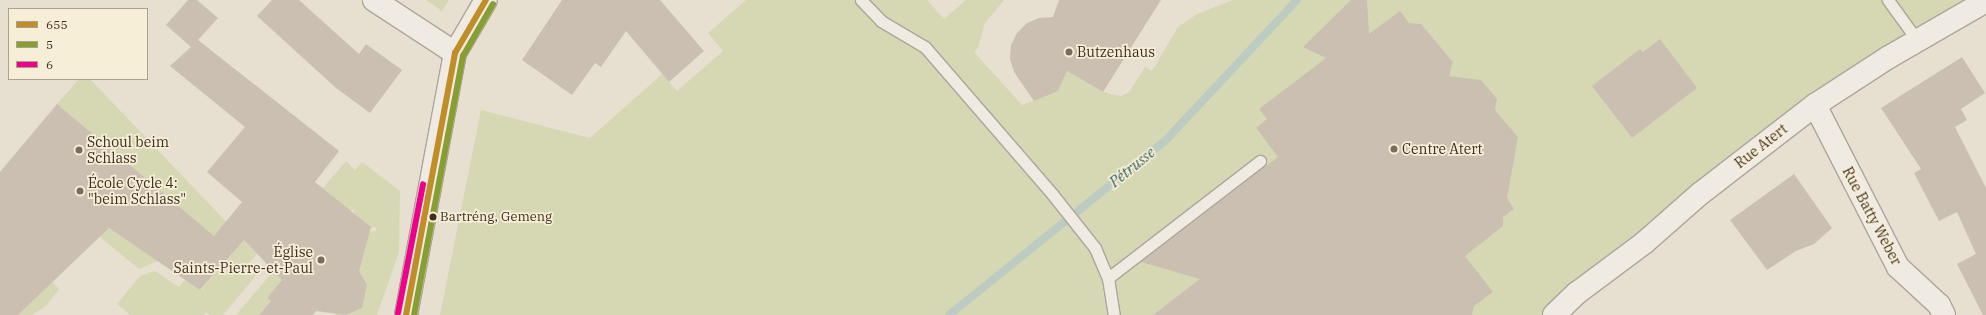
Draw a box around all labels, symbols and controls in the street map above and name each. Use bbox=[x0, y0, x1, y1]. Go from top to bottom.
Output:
legend bbox=[8, 8, 148, 80]
text: 655 bbox=[46, 17, 68, 32]
text: 5 bbox=[46, 37, 53, 52]
place label: Butzenhaus bbox=[1077, 44, 1155, 60]
marker: Butzenhaus bbox=[1064, 47, 1074, 57]
text: 6 bbox=[46, 57, 53, 72]
street label: Rue Atert bbox=[1731, 120, 1791, 172]
place label: Schoul beim Schlass bbox=[87, 134, 169, 166]
place label: Centre Atert bbox=[1402, 141, 1482, 157]
water label: Pétrusse bbox=[1106, 143, 1158, 191]
marker: Centre Atert bbox=[1389, 144, 1399, 154]
marker: Schoul beim Schlass bbox=[74, 145, 84, 155]
street label: Rue Batty Weber bbox=[1839, 164, 1905, 268]
place label: École Cycle 4: "beim Schlass" bbox=[88, 175, 186, 208]
marker: École Cycle 4: "beim Schlass" bbox=[75, 186, 85, 196]
place label: Bartréng, Gemeng bbox=[440, 209, 552, 225]
marker: Bartréng, Gemeng bbox=[428, 212, 438, 222]
place label: Église Saints-Pierre-et-Paul bbox=[173, 244, 313, 276]
marker: Église Saints-Pierre-et-Paul bbox=[316, 255, 326, 265]

